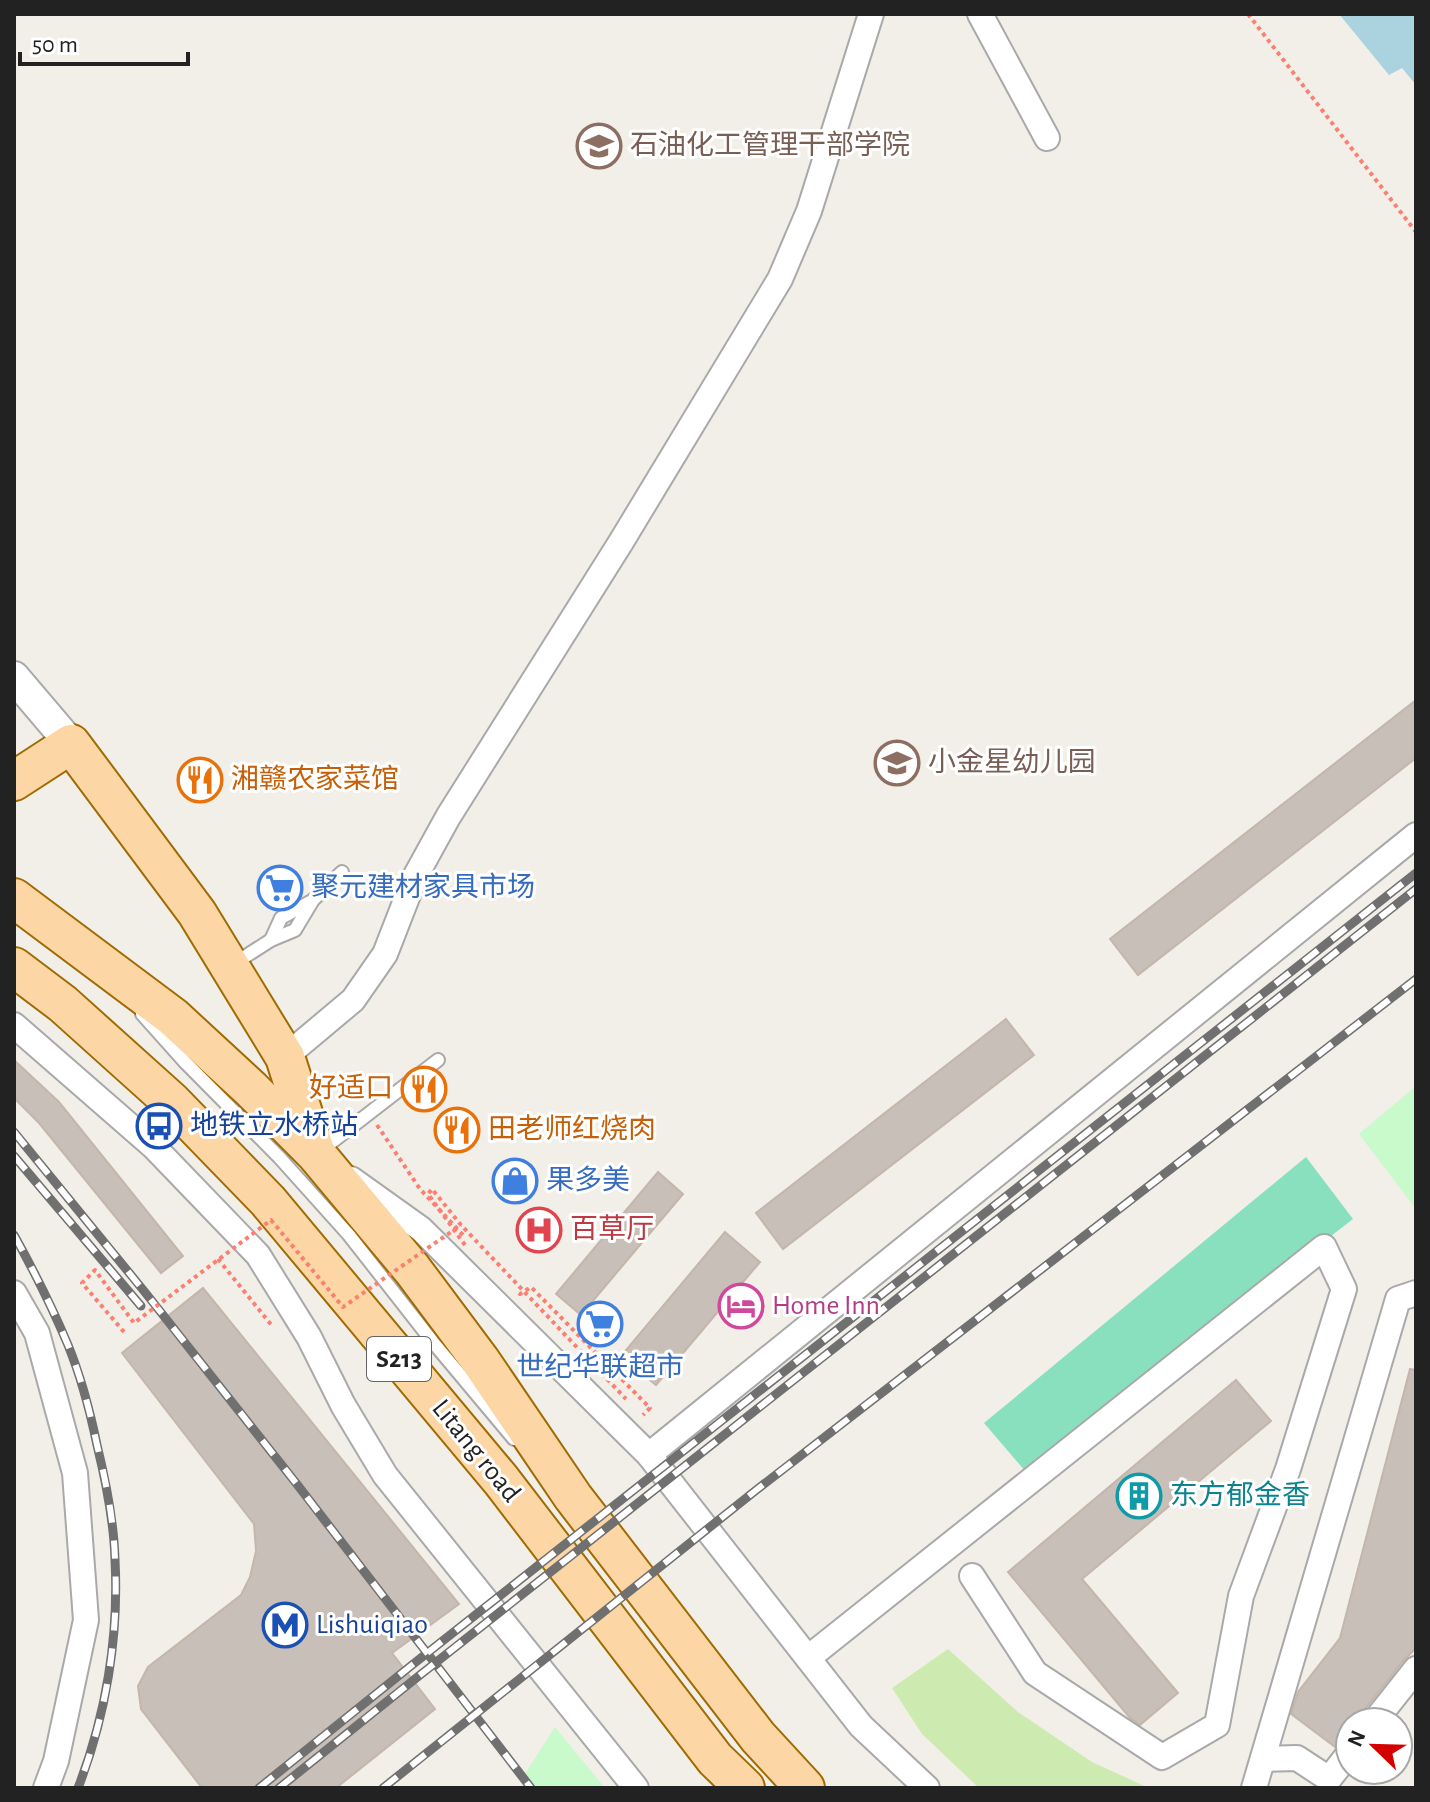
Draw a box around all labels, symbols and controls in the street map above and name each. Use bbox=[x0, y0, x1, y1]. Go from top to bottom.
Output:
scale bar bbox=[20, 16, 188, 66]
text: 50 m bbox=[32, 33, 78, 57]
school or university icon: 石油化工管理干部学院 bbox=[575, 122, 623, 170]
place label: 石油化工管理干部学院 bbox=[630, 130, 910, 160]
school or university icon: 小金星幼儿园 bbox=[873, 739, 921, 787]
place label: 小金星幼儿园 bbox=[928, 747, 1096, 777]
restaurant icon: 湘赣农家菜馆 bbox=[176, 756, 224, 804]
place label: 湘赣农家菜馆 bbox=[231, 764, 399, 794]
supermarket icon: 聚元建材家具市场 bbox=[256, 864, 304, 912]
place label: 聚元建材家具市场 bbox=[311, 872, 535, 902]
restaurant icon: 好适口 bbox=[400, 1065, 448, 1113]
place label: 好适口 bbox=[309, 1073, 393, 1103]
bus stop icon: 地铁立水桥站 bbox=[135, 1102, 183, 1150]
restaurant icon: 田老师红烧肉 bbox=[433, 1106, 481, 1154]
place label: 地铁立水桥站 bbox=[190, 1110, 358, 1140]
place label: 田老师红烧肉 bbox=[488, 1114, 656, 1144]
shop icon: 果多美 bbox=[491, 1157, 539, 1205]
place label: 果多美 bbox=[546, 1165, 630, 1195]
hospital icon: 百草厅 bbox=[515, 1206, 563, 1254]
place label: 百草厅 bbox=[570, 1214, 654, 1244]
hotel icon: Home Inn bbox=[717, 1282, 765, 1330]
place label: Home Inn bbox=[772, 1292, 880, 1320]
supermarket icon: 世纪华联超市 bbox=[576, 1300, 624, 1348]
road number: S213 bbox=[367, 1337, 431, 1381]
place label: 世纪华联超市 bbox=[516, 1352, 684, 1382]
street label: Litang road bbox=[426, 1394, 526, 1508]
building icon: 东方郁金香 bbox=[1115, 1472, 1163, 1520]
place label: 东方郁金香 bbox=[1170, 1480, 1310, 1510]
metro station icon: Lishuiqiao bbox=[261, 1601, 309, 1649]
place label: Lishuiqiao bbox=[316, 1611, 428, 1639]
north arrow bbox=[1334, 1706, 1414, 1786]
text: N bbox=[1343, 1727, 1370, 1750]

